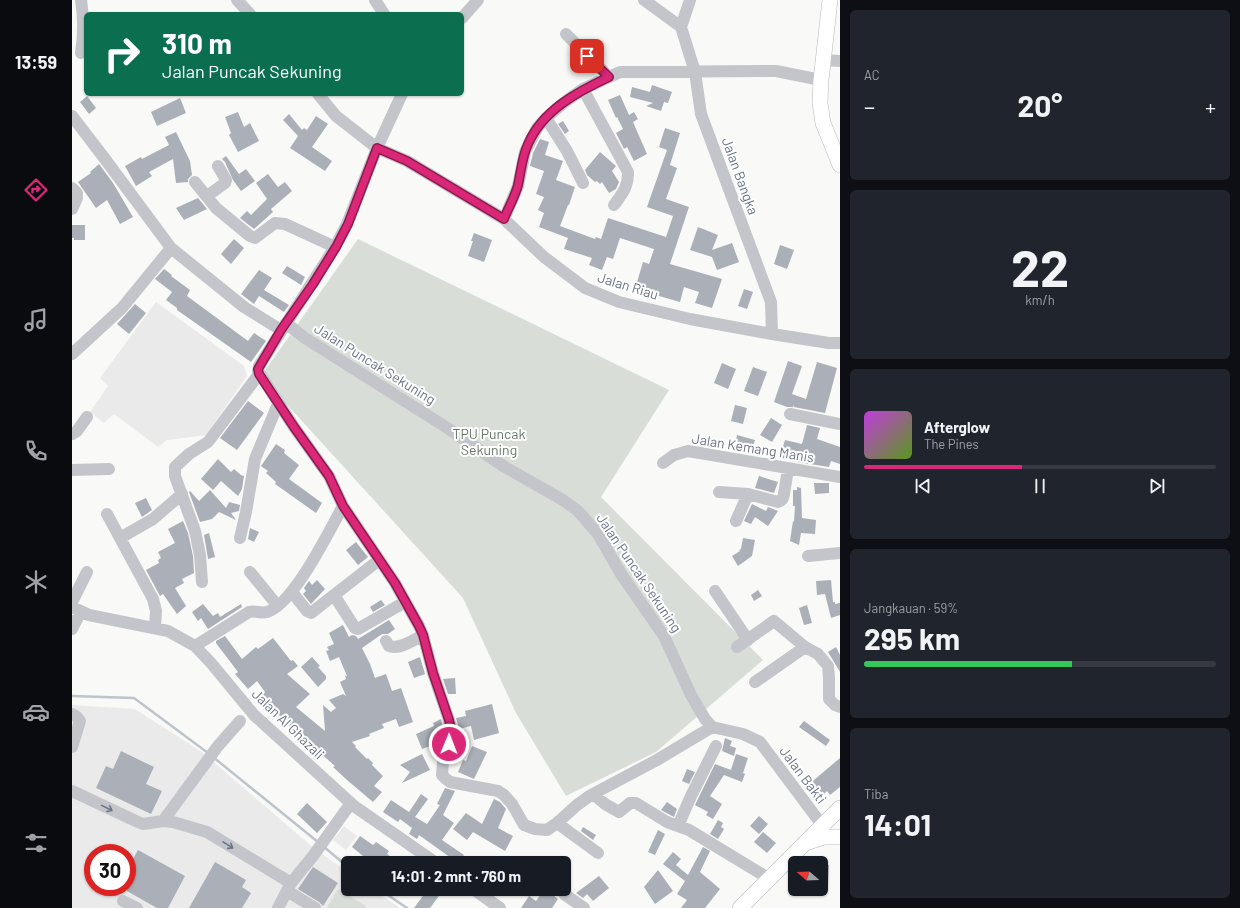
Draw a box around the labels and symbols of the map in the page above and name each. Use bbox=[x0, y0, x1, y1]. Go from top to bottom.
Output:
pin bbox=[570, 39, 604, 73]
street label: Jalan Bangka bbox=[719, 135, 762, 217]
street label: Jalan Riau bbox=[596, 268, 661, 303]
street label: Jalan Puncak Sekuning bbox=[312, 319, 439, 408]
park label: TPU Puncak Sekuning bbox=[453, 425, 525, 458]
street label: Jalan Kemang Manis bbox=[691, 429, 816, 466]
street label: Jalan Puncak Sekuning bbox=[593, 510, 686, 635]
street label: Jalan Al Ghazali bbox=[249, 685, 328, 762]
position arrow bbox=[428, 723, 470, 765]
street label: Jalan Bakti bbox=[776, 743, 830, 807]
one-way arrow bbox=[101, 805, 113, 812]
one-way arrow bbox=[222, 841, 234, 849]
speed limit sign: 30 bbox=[84, 844, 136, 896]
north arrow bbox=[788, 856, 828, 896]

